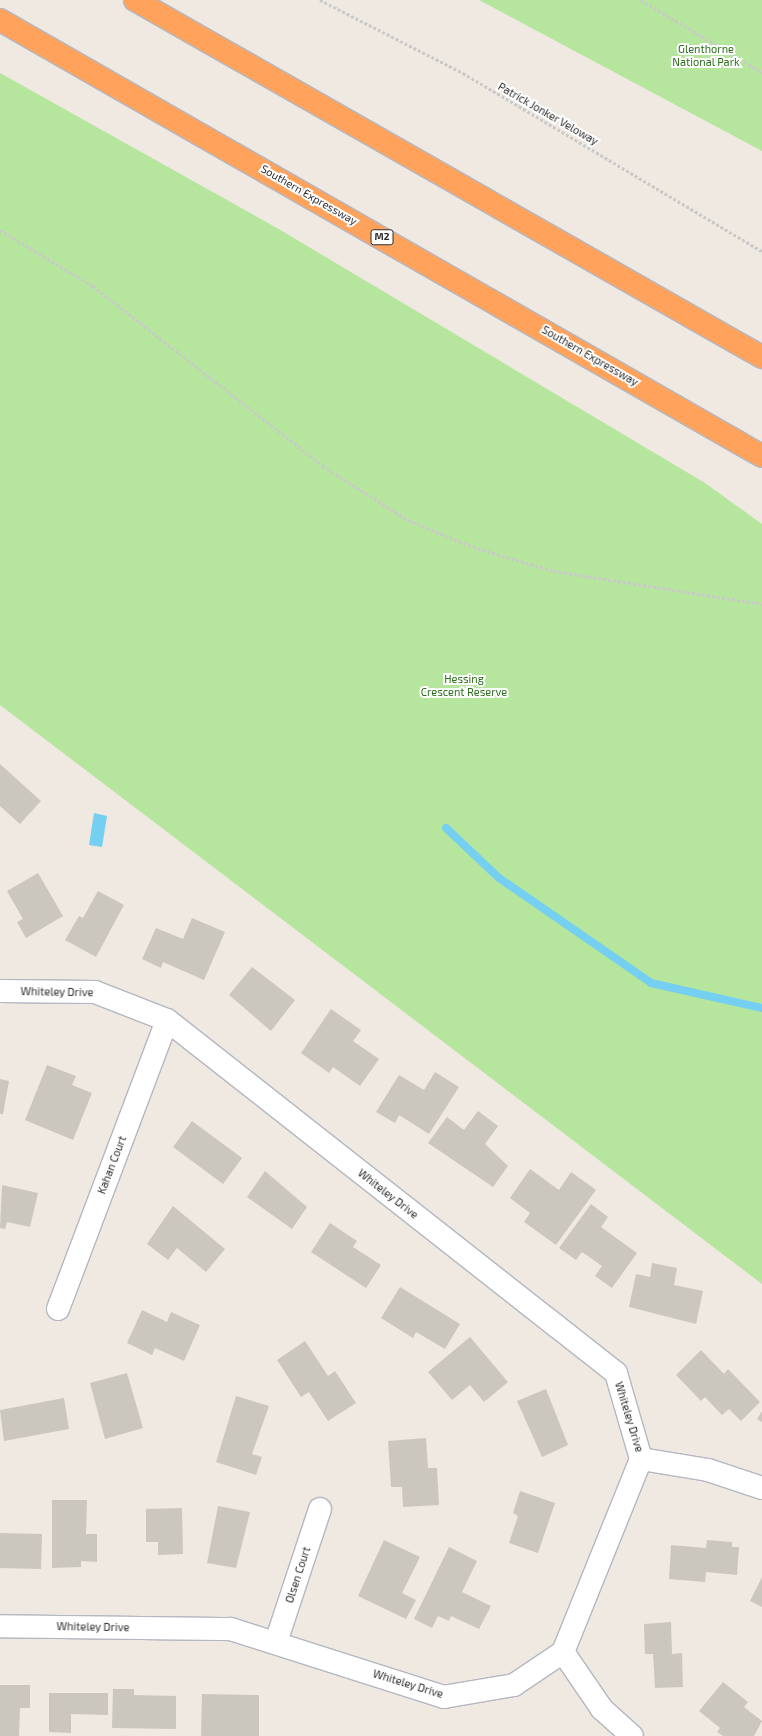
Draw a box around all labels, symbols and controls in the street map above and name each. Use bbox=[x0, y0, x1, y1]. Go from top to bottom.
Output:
park label: Glenthorne National Park bbox=[672, 43, 740, 69]
street label: Patrick Jonker Veloway bbox=[495, 80, 601, 148]
street label: Southern Expressway bbox=[258, 162, 360, 228]
road number: M2 bbox=[370, 229, 394, 245]
street label: Southern Expressway bbox=[539, 323, 641, 389]
park label: Hessing Crescent Reserve bbox=[421, 673, 507, 699]
street label: Whiteley Drive bbox=[20, 985, 94, 999]
street label: Kahan Court bbox=[95, 1134, 129, 1196]
street label: Whiteley Drive bbox=[355, 1166, 421, 1222]
street label: Whiteley Drive bbox=[612, 1380, 646, 1454]
street label: Olsen Court bbox=[283, 1545, 313, 1605]
street label: Whiteley Drive bbox=[56, 1620, 130, 1634]
street label: Whiteley Drive bbox=[371, 1667, 445, 1701]

